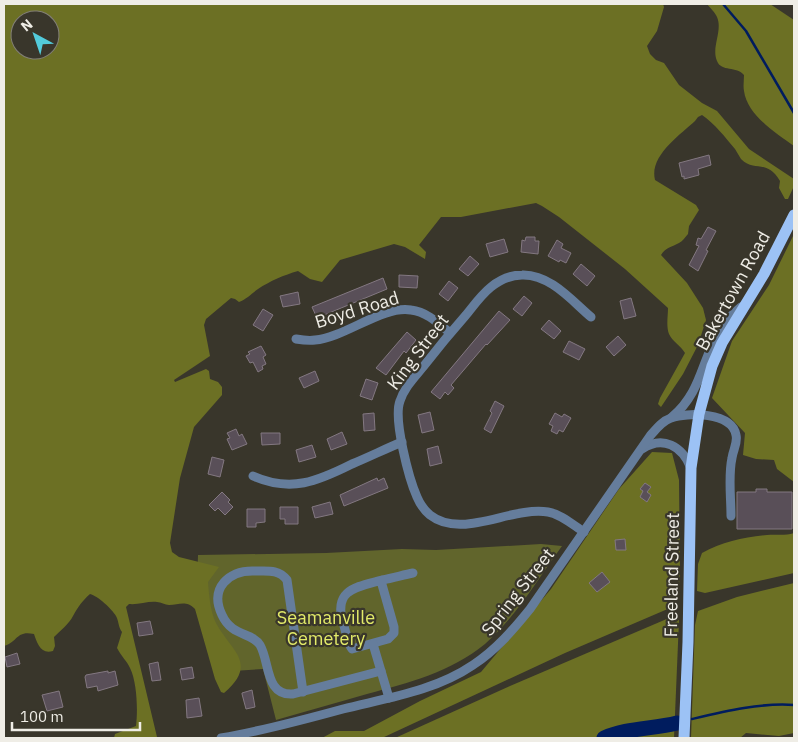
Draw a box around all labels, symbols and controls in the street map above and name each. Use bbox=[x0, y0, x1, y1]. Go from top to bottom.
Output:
north arrow bbox=[10, 10, 60, 60]
text: N bbox=[17, 15, 36, 35]
street label: Bakertown Road bbox=[690, 227, 775, 355]
street label: Boyd Road bbox=[312, 286, 402, 333]
street label: King Street bbox=[382, 309, 454, 394]
street label: Freeland Street bbox=[659, 512, 684, 638]
street label: Spring Street bbox=[476, 543, 559, 640]
park label: Seamanville Cemetery bbox=[277, 606, 375, 650]
scale bar bbox=[12, 700, 140, 732]
text: 100 m bbox=[20, 707, 64, 726]

